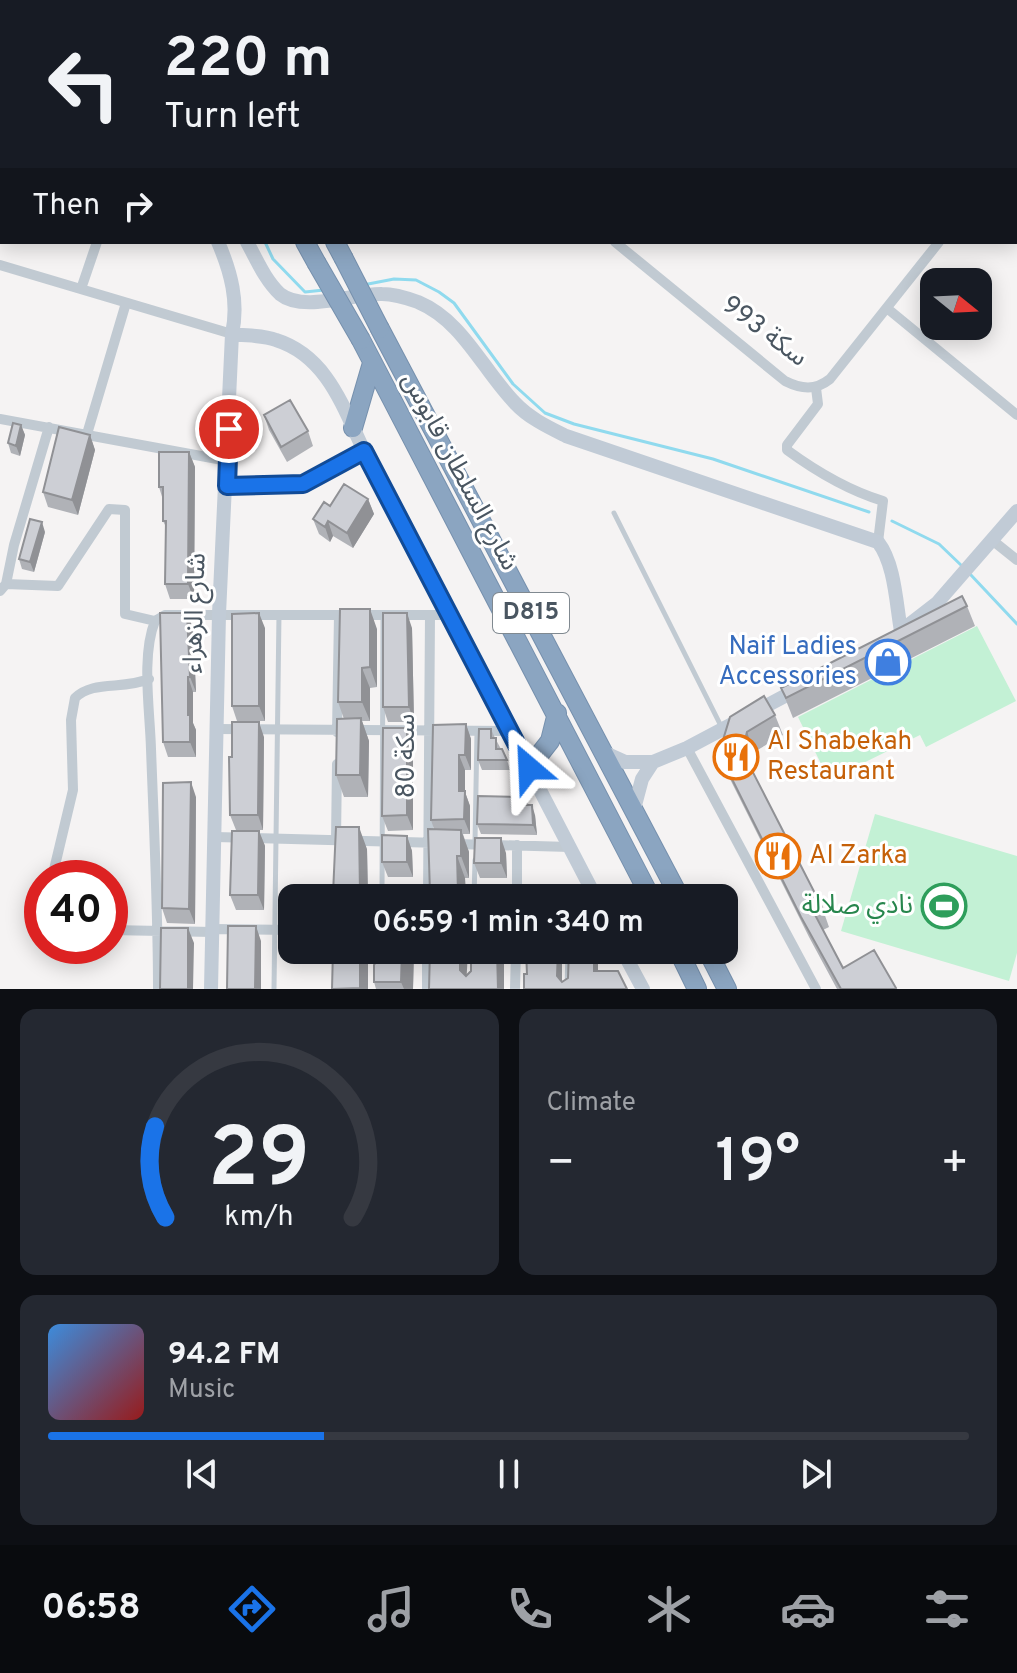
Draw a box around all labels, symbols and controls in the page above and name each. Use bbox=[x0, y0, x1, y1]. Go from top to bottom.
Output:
text: 220 m bbox=[164, 26, 332, 96]
icon: left bbox=[32, 32, 136, 136]
text: Turn left bbox=[164, 95, 301, 141]
icon: right bbox=[116, 184, 160, 228]
text: Then bbox=[32, 188, 100, 225]
north arrow bbox=[920, 268, 992, 340]
map controls bbox=[920, 268, 992, 340]
street label: سكة 993 bbox=[715, 289, 813, 375]
street label: شارع السلطان قابوس bbox=[393, 367, 525, 577]
pin bbox=[195, 395, 263, 463]
icon: arrive bbox=[207, 407, 251, 451]
street label: شارع الزهراء bbox=[177, 552, 215, 674]
road number: D815 bbox=[493, 593, 569, 633]
place label: Naif Ladies Accessories bbox=[718, 631, 857, 694]
shop icon: Naif Ladies Accessories bbox=[864, 638, 912, 686]
street label: سكة 80 bbox=[391, 714, 424, 798]
position arrow bbox=[487, 726, 571, 810]
place label: Al Shabekah Restaurant bbox=[767, 726, 912, 789]
restaurant icon: Al Shabekah Restaurant bbox=[712, 733, 760, 781]
restaurant icon: Al Zarka bbox=[754, 832, 802, 880]
place label: Al Zarka bbox=[809, 840, 907, 873]
speed limit sign: 40 bbox=[24, 860, 128, 964]
sports icon: نادي صلالة bbox=[920, 882, 968, 930]
place label: نادي صلالة bbox=[802, 890, 913, 924]
text: 06:59 · 1 min · 340 m bbox=[372, 905, 644, 942]
text: Climate bbox=[547, 1087, 636, 1120]
text: 29 bbox=[208, 1111, 310, 1216]
text: 19° bbox=[715, 1127, 800, 1203]
text: − bbox=[547, 1137, 575, 1193]
text: + bbox=[941, 1137, 969, 1193]
text: km/h bbox=[225, 1200, 294, 1236]
text: 94.2 FM bbox=[168, 1337, 280, 1374]
text: Music bbox=[168, 1374, 235, 1407]
icon: previous bbox=[180, 1452, 224, 1496]
icon: pause bbox=[487, 1452, 531, 1496]
icon: next bbox=[794, 1452, 838, 1496]
icon: directions bbox=[224, 1581, 280, 1637]
icon: music bbox=[363, 1581, 419, 1637]
icon: phone bbox=[502, 1581, 558, 1637]
icon: climate bbox=[641, 1581, 697, 1637]
icon: car bbox=[780, 1581, 836, 1637]
icon: filters bbox=[919, 1581, 975, 1637]
text: 06:58 bbox=[42, 1586, 141, 1632]

